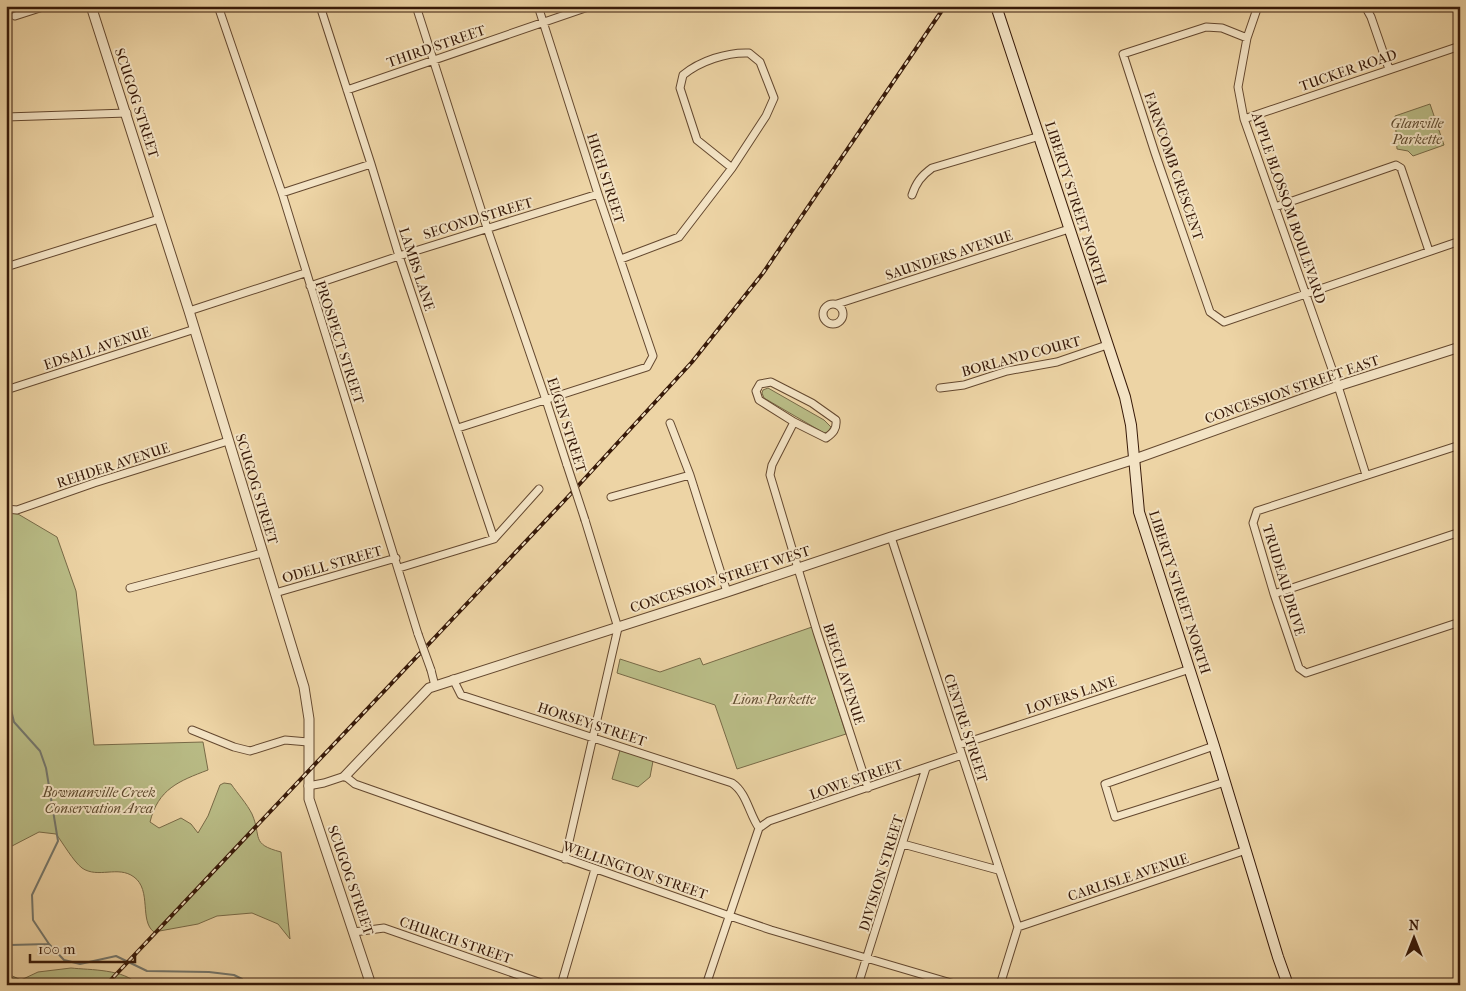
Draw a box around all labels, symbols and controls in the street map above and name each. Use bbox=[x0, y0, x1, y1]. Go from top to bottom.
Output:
street label: THIRD STREET bbox=[385, 21, 488, 71]
street label: SCUGOG STREET bbox=[111, 46, 163, 161]
street label: TUCKER ROAD bbox=[1297, 46, 1399, 95]
street label: FARNCOMB CRESCENT bbox=[1140, 90, 1207, 243]
street label: APPLE BLOSSOM BOULEVARD bbox=[1247, 109, 1329, 307]
park label: Glanville Parkette bbox=[1391, 115, 1444, 148]
street label: LIBERTY STREET NORTH bbox=[1041, 119, 1110, 287]
street label: HIGH STREET bbox=[583, 131, 628, 226]
street label: SECOND STREET bbox=[421, 194, 536, 243]
street label: LAMBS LANE bbox=[395, 225, 438, 313]
street label: SAUNDERS AVENUE bbox=[883, 227, 1015, 284]
street label: PROSPECT STREET bbox=[312, 278, 368, 406]
street label: EDSALL AVENUE bbox=[42, 323, 153, 374]
street label: BORLAND COURT bbox=[960, 332, 1083, 381]
street label: CONCESSION STREET EAST bbox=[1203, 351, 1382, 427]
street label: ELGIN STREET bbox=[543, 375, 590, 476]
street label: SCUGOG STREET bbox=[232, 432, 282, 547]
street label: REHDER AVENUE bbox=[54, 439, 172, 492]
street label: LIBERTY STREET NORTH bbox=[1145, 508, 1214, 676]
street label: TRUDEAU DRIVE bbox=[1259, 522, 1309, 638]
street label: ODELL STREET bbox=[280, 542, 385, 587]
street label: CONCESSION STREET WEST bbox=[628, 542, 813, 617]
street label: BEECH AVENUE bbox=[819, 621, 868, 727]
street label: CENTRE STREET bbox=[940, 672, 991, 785]
street label: LOVERS LANE bbox=[1024, 673, 1119, 718]
park label: Lions Parkette bbox=[731, 691, 816, 708]
street label: HORSEY STREET bbox=[535, 699, 649, 750]
street label: LOWE STREET bbox=[807, 755, 906, 803]
park label: Bowmanville Creek Conservation Area bbox=[41, 784, 156, 817]
street label: DIVISION STREET bbox=[856, 812, 907, 933]
street label: SCUGOG STREET bbox=[324, 823, 377, 938]
street label: WELLINGTON STREET bbox=[559, 837, 710, 903]
street label: CARLISLE AVENUE bbox=[1066, 850, 1191, 905]
street label: CHURCH STREET bbox=[397, 913, 515, 968]
north arrow bbox=[1388, 914, 1438, 964]
text: N bbox=[1409, 917, 1420, 934]
scale bar bbox=[30, 931, 135, 963]
text: 100 m bbox=[38, 940, 76, 958]

